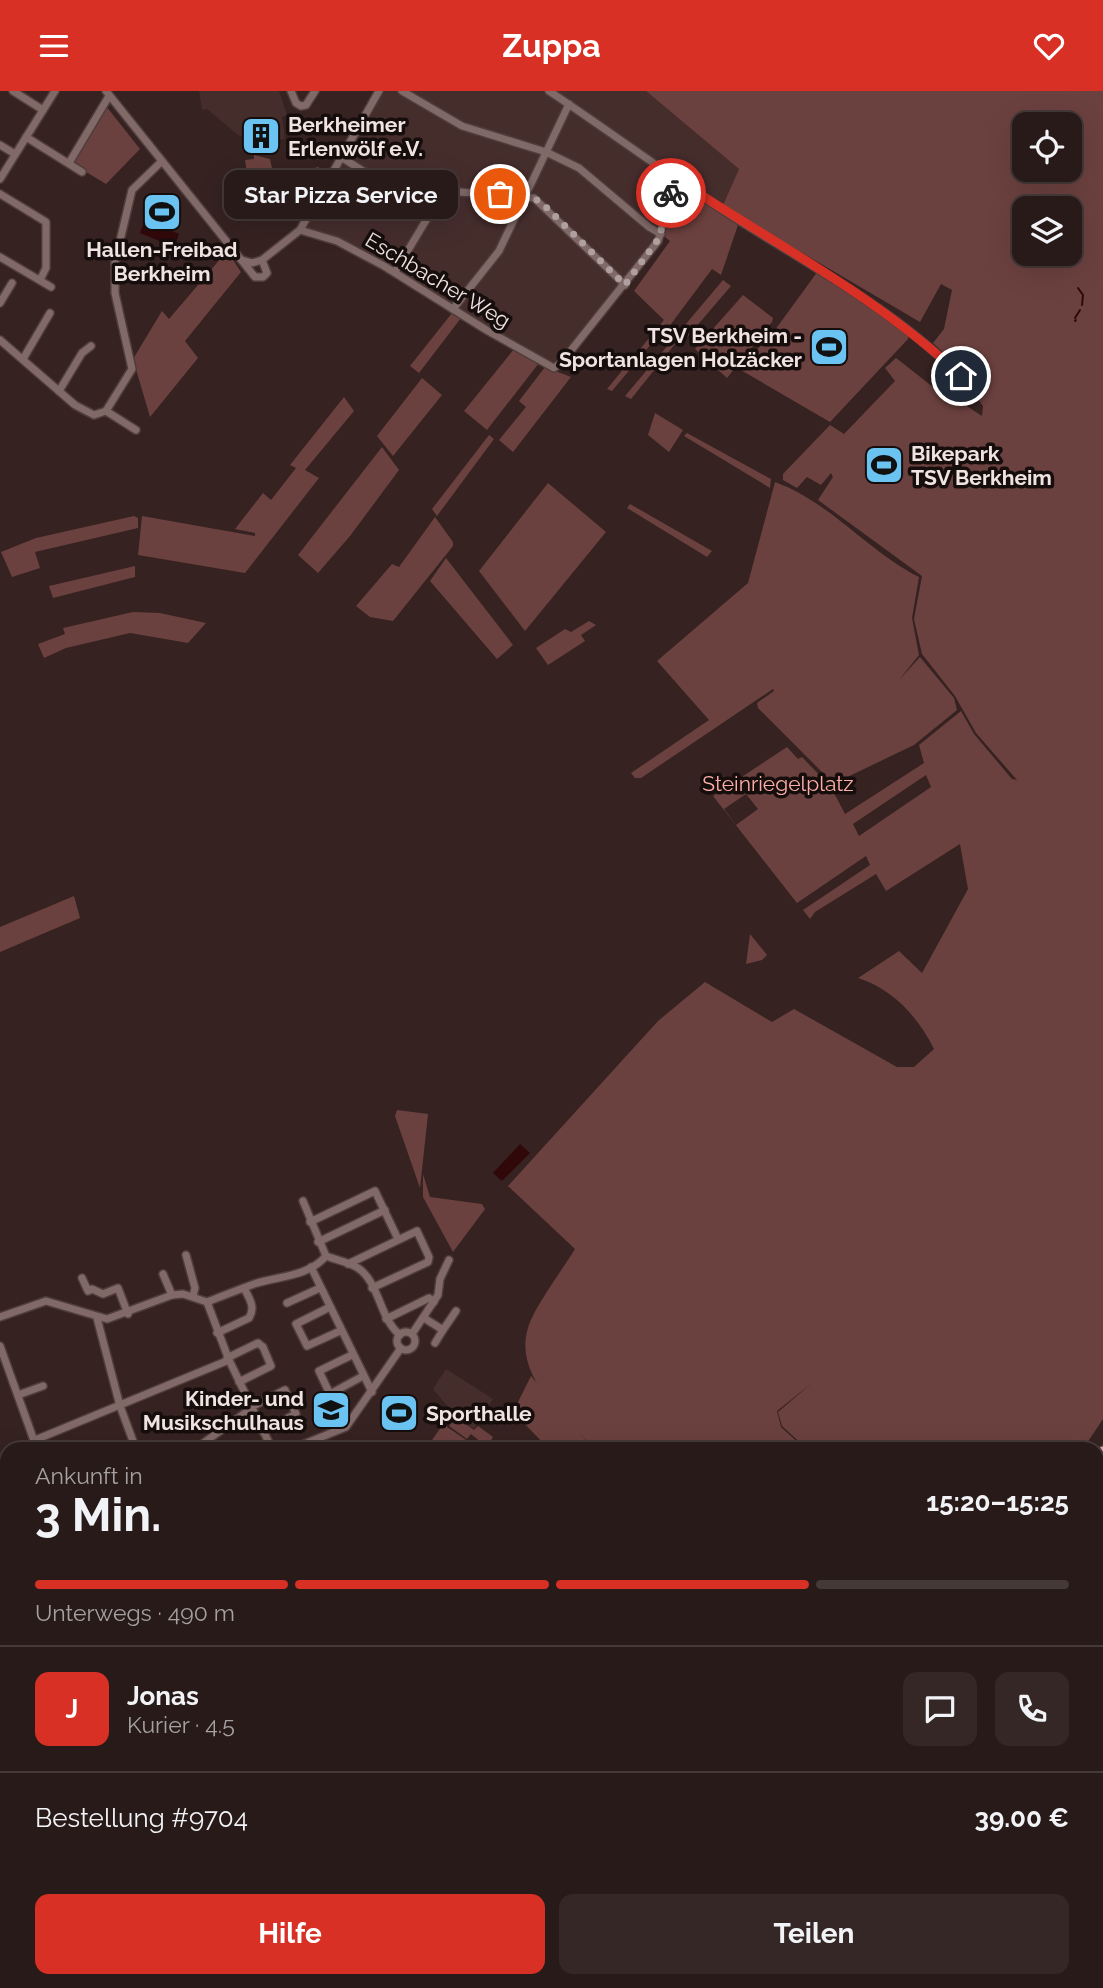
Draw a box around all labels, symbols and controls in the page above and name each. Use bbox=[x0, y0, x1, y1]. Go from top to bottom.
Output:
icon: menu bbox=[35, 27, 73, 65]
text: Zuppa bbox=[502, 27, 601, 64]
icon: heart bbox=[1030, 27, 1068, 65]
place label: Berkheimer Erlenwölf e.V. bbox=[288, 112, 423, 161]
map controls bbox=[1012, 112, 1082, 266]
button: locate bbox=[1012, 112, 1082, 182]
building icon: Berkheimer Erlenwölf e.V. bbox=[240, 115, 282, 157]
courier bbox=[636, 158, 706, 228]
pin bbox=[470, 164, 530, 224]
callout: Star Pizza Service bbox=[224, 169, 458, 219]
icon: bike bbox=[652, 174, 690, 212]
icon: bag bbox=[481, 175, 519, 213]
text: Star Pizza Service bbox=[244, 181, 438, 208]
sports icon: Hallen-Freibad Berkheim bbox=[141, 191, 183, 233]
button: layers bbox=[1012, 196, 1082, 266]
street label: Eschbacher Weg bbox=[361, 227, 515, 333]
place label: Hallen-Freibad Berkheim bbox=[86, 237, 238, 286]
place label: TSV Berkheim - Sportanlagen Holzäcker bbox=[559, 323, 802, 372]
sports icon: TSV Berkheim - Sportanlagen Holzäcker bbox=[808, 326, 850, 368]
pin bbox=[931, 346, 991, 406]
icon: home bbox=[942, 357, 980, 395]
place label: Bikepark TSV Berkheim bbox=[911, 441, 1052, 490]
sports icon: Bikepark TSV Berkheim bbox=[863, 444, 905, 486]
park label: Steinriegelplatz bbox=[702, 771, 854, 796]
place label: Kinder- und Musikschulhaus bbox=[143, 1386, 304, 1435]
school or university icon: Kinder- und Musikschulhaus bbox=[310, 1389, 352, 1431]
sports icon: Sporthalle bbox=[378, 1392, 420, 1434]
place label: Sporthalle bbox=[426, 1401, 532, 1426]
text: Ankunft in bbox=[35, 1462, 143, 1489]
text: 15:20–15:25 bbox=[926, 1487, 1069, 1517]
text: 3 Min. bbox=[35, 1488, 161, 1542]
text: Unterwegs · 490 m bbox=[35, 1599, 235, 1626]
button: chat bbox=[903, 1672, 977, 1746]
button: phone bbox=[995, 1672, 1069, 1746]
text: Jonas bbox=[127, 1681, 199, 1711]
text: J bbox=[66, 1694, 78, 1724]
text: Kurier · 4.5 bbox=[127, 1711, 235, 1738]
text: Bestellung #9704 bbox=[35, 1803, 248, 1833]
text: 39.00 € bbox=[974, 1803, 1069, 1833]
button: Hilfe bbox=[35, 1894, 545, 1974]
button: Teilen bbox=[559, 1894, 1069, 1974]

